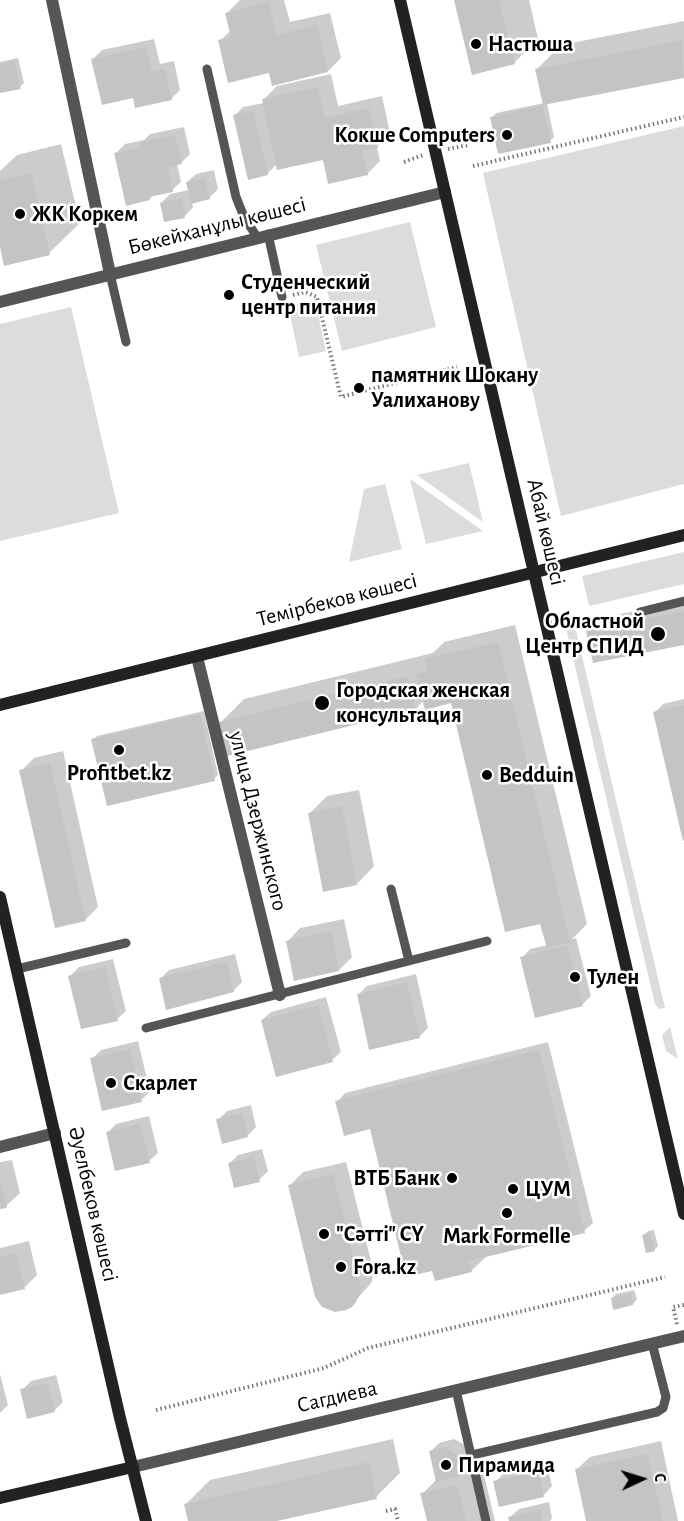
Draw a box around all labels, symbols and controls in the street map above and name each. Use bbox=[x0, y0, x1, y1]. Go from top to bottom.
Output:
place label: Настюша bbox=[488, 31, 573, 57]
marker: Настюша bbox=[469, 37, 483, 51]
place label: Кокше Computers bbox=[334, 122, 495, 148]
marker: Кокше Computers bbox=[500, 128, 514, 142]
street label: Бөкейханұлы көшесі bbox=[125, 191, 309, 261]
place label: ЖК Коркем bbox=[32, 201, 138, 227]
marker: ЖК Коркем bbox=[13, 207, 27, 221]
place label: Студенческий центр питания bbox=[241, 269, 376, 320]
marker: Студенческий центр питания bbox=[222, 288, 236, 302]
place label: памятник Шокану Уалиханову bbox=[371, 362, 538, 414]
marker: памятник Шокану Уалиханову bbox=[352, 381, 366, 395]
street label: Абай көшесі bbox=[521, 476, 571, 588]
street label: Темірбеков көшесі bbox=[254, 567, 420, 633]
place label: Областной Центр СПИД bbox=[525, 608, 644, 660]
marker: Областной Центр СПИД bbox=[649, 625, 667, 643]
place label: Городская женская консультация bbox=[336, 677, 510, 728]
marker: Городская женская консультация bbox=[313, 694, 331, 712]
street label: улица Дзержинского bbox=[223, 729, 293, 913]
marker: Profitbet.kz bbox=[112, 743, 126, 757]
place label: Profitbet.kz bbox=[67, 760, 171, 786]
place label: Bedduin bbox=[499, 762, 574, 788]
marker: Bedduin bbox=[480, 768, 494, 782]
place label: Тулен bbox=[587, 964, 639, 990]
marker: Тулен bbox=[568, 970, 582, 984]
place label: Скарлет bbox=[123, 1070, 197, 1096]
marker: Скарлет bbox=[104, 1076, 118, 1090]
street label: Әуелбеков көшесі bbox=[62, 1124, 124, 1284]
place label: ВТБ Банк bbox=[353, 1165, 440, 1191]
marker: ВТБ Банк bbox=[445, 1171, 459, 1185]
place label: ЦУМ bbox=[525, 1176, 571, 1202]
marker: ЦУМ bbox=[506, 1182, 520, 1196]
marker: Mark Formelle bbox=[500, 1206, 514, 1220]
place label: "Сәтті" СY bbox=[336, 1221, 424, 1247]
place label: Mark Formelle bbox=[443, 1223, 571, 1249]
marker: "Сәтті" СY bbox=[317, 1227, 331, 1241]
place label: Fora.kz bbox=[353, 1254, 416, 1280]
marker: Fora.kz bbox=[334, 1260, 348, 1274]
street label: Сагдиева bbox=[294, 1375, 380, 1419]
north arrow bbox=[612, 1449, 672, 1509]
place label: Пирамида bbox=[458, 1452, 555, 1478]
marker: Пирамида bbox=[439, 1458, 453, 1472]
text: С bbox=[652, 1473, 668, 1483]

